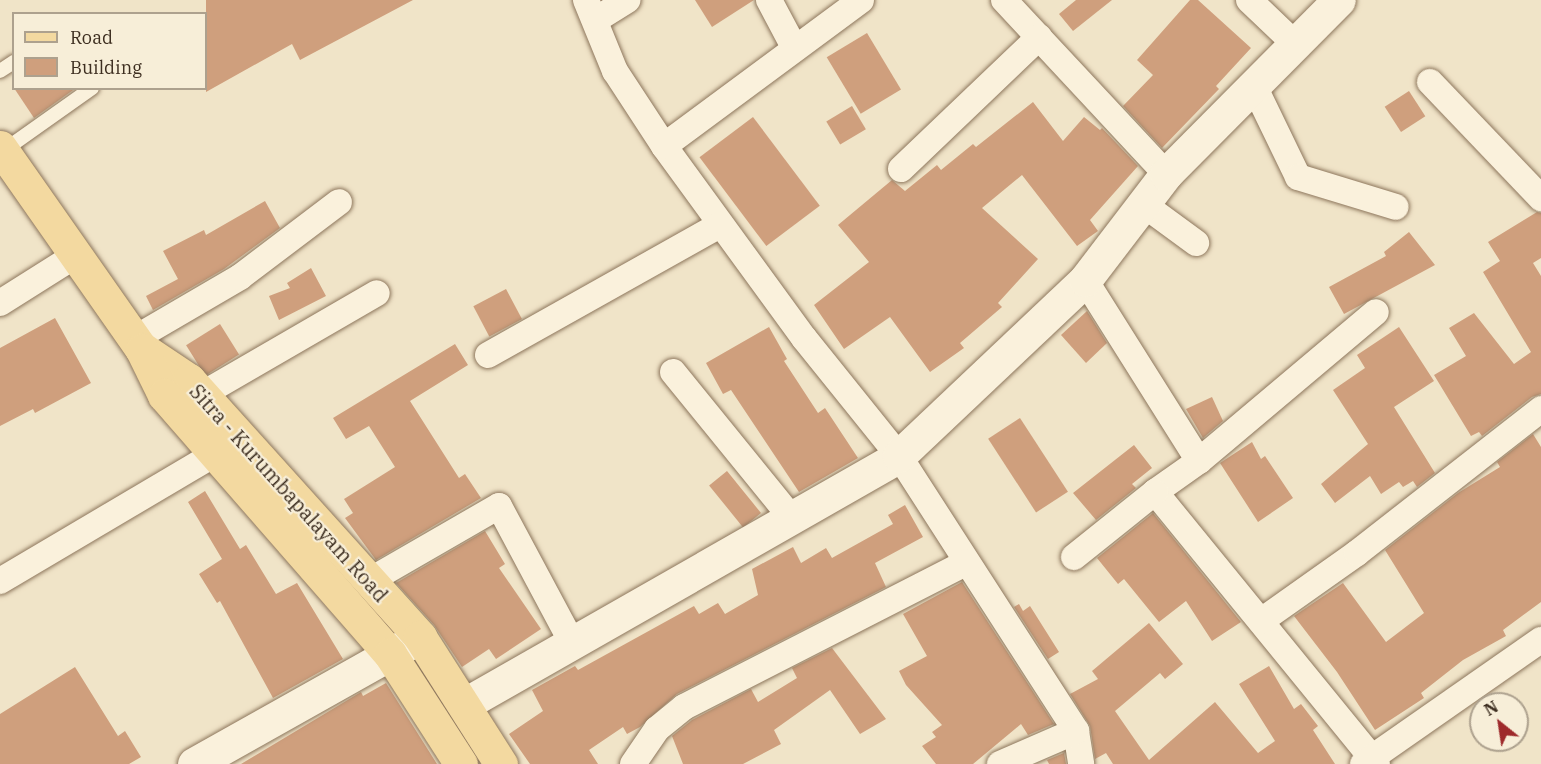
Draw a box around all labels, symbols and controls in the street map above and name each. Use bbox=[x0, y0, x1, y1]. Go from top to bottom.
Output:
legend bbox=[12, 12, 207, 90]
text: Road bbox=[70, 26, 113, 49]
text: Building bbox=[70, 56, 142, 79]
street label: Sitra - Kurumbapalayam Road bbox=[185, 379, 393, 607]
north arrow bbox=[1469, 692, 1529, 752]
text: N bbox=[1481, 696, 1501, 720]

